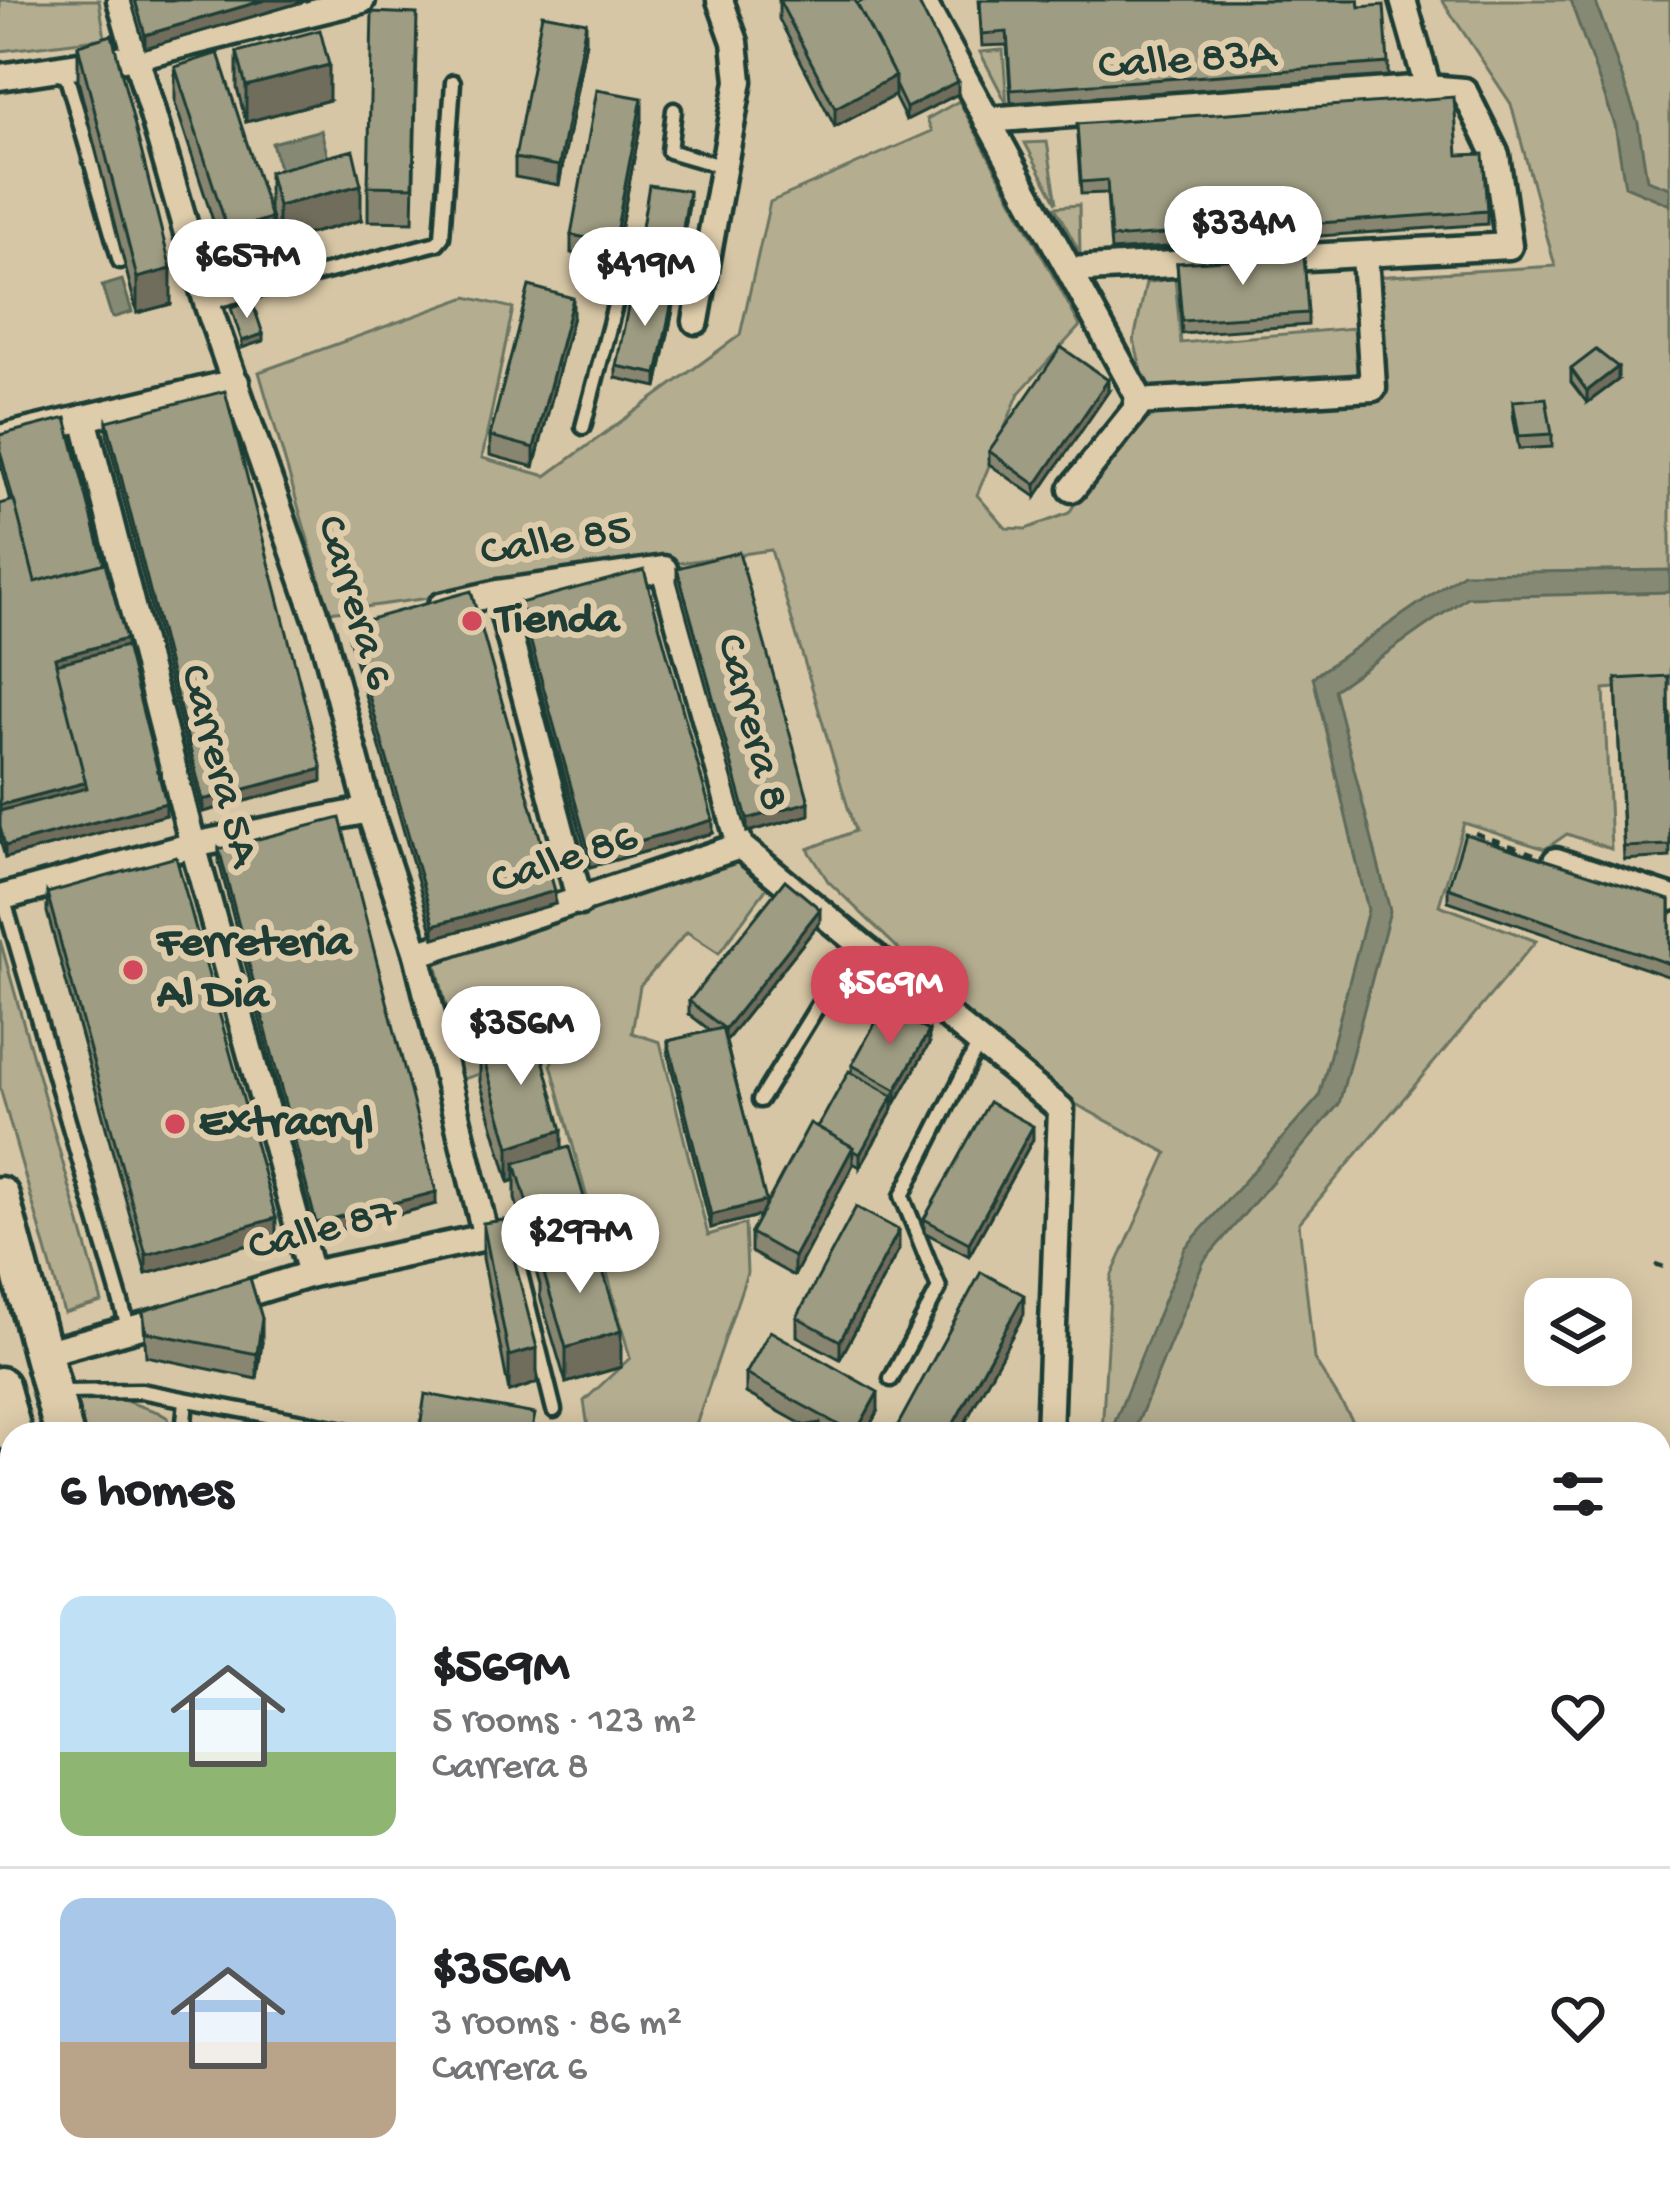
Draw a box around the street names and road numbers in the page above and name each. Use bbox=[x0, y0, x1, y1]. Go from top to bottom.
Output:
street label: Calle 83A bbox=[1097, 29, 1280, 95]
street label: Calle 85 bbox=[477, 505, 635, 581]
street label: Carrera 6 bbox=[302, 510, 405, 696]
street label: Carrera 8 bbox=[701, 629, 799, 817]
street label: Carrera 5A bbox=[165, 660, 270, 875]
street label: Calle 86 bbox=[485, 812, 645, 909]
street label: Calle 87 bbox=[243, 1188, 404, 1276]

